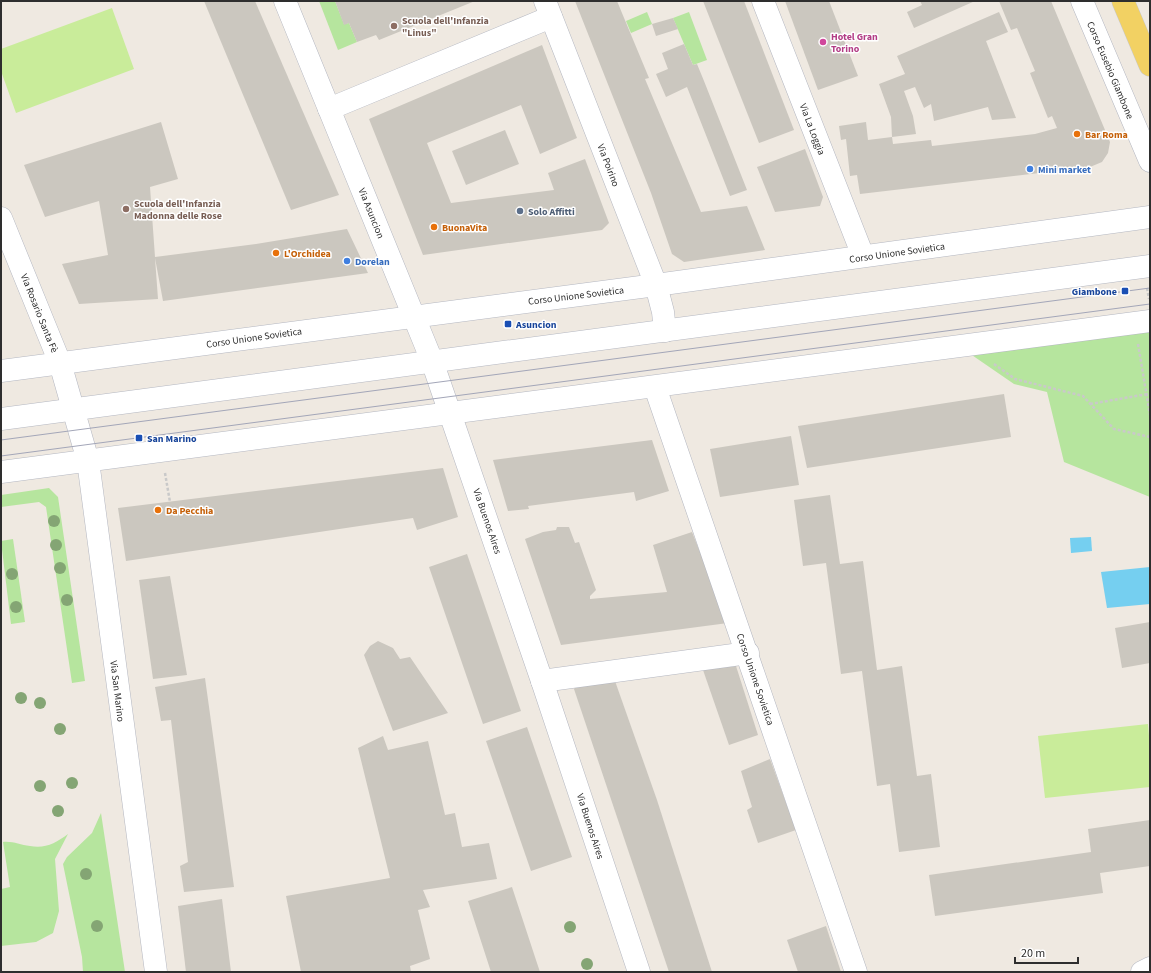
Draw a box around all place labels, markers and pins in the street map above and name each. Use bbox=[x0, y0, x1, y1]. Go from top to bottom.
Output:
place label: Scuola dell'Infanzia "Linus" bbox=[402, 14, 489, 40]
marker: Scuola dell'Infanzia "Linus" bbox=[389, 21, 399, 31]
place label: Hotel Gran Torino bbox=[831, 30, 878, 56]
marker: Hotel Gran Torino bbox=[818, 37, 828, 47]
place label: Bar Roma bbox=[1085, 128, 1128, 142]
marker: Bar Roma bbox=[1072, 129, 1082, 139]
place label: Mini market bbox=[1038, 163, 1091, 177]
marker: Mini market bbox=[1025, 164, 1035, 174]
place label: Scuola dell'Infanzia Madonna delle Rose bbox=[134, 197, 222, 223]
marker: Scuola dell'Infanzia Madonna delle Rose bbox=[121, 204, 131, 214]
place label: Solo Affitti bbox=[528, 205, 575, 219]
marker: Solo Affitti bbox=[515, 206, 525, 216]
place label: BuonaVita bbox=[442, 221, 487, 235]
marker: BuonaVita bbox=[429, 222, 439, 232]
place label: L'Orchidea bbox=[284, 247, 331, 261]
marker: L'Orchidea bbox=[271, 248, 281, 258]
place label: Dorelan bbox=[355, 255, 390, 269]
marker: Dorelan bbox=[342, 256, 352, 266]
place label: Giambone bbox=[1072, 285, 1117, 299]
marker: Giambone bbox=[1120, 286, 1130, 296]
place label: Asuncion bbox=[515, 318, 557, 332]
marker: Asuncion bbox=[503, 319, 513, 329]
place label: San Marino bbox=[147, 432, 197, 446]
marker: San Marino bbox=[134, 433, 144, 443]
place label: Da Pecchia bbox=[166, 504, 213, 518]
marker: Da Pecchia bbox=[153, 505, 163, 515]

